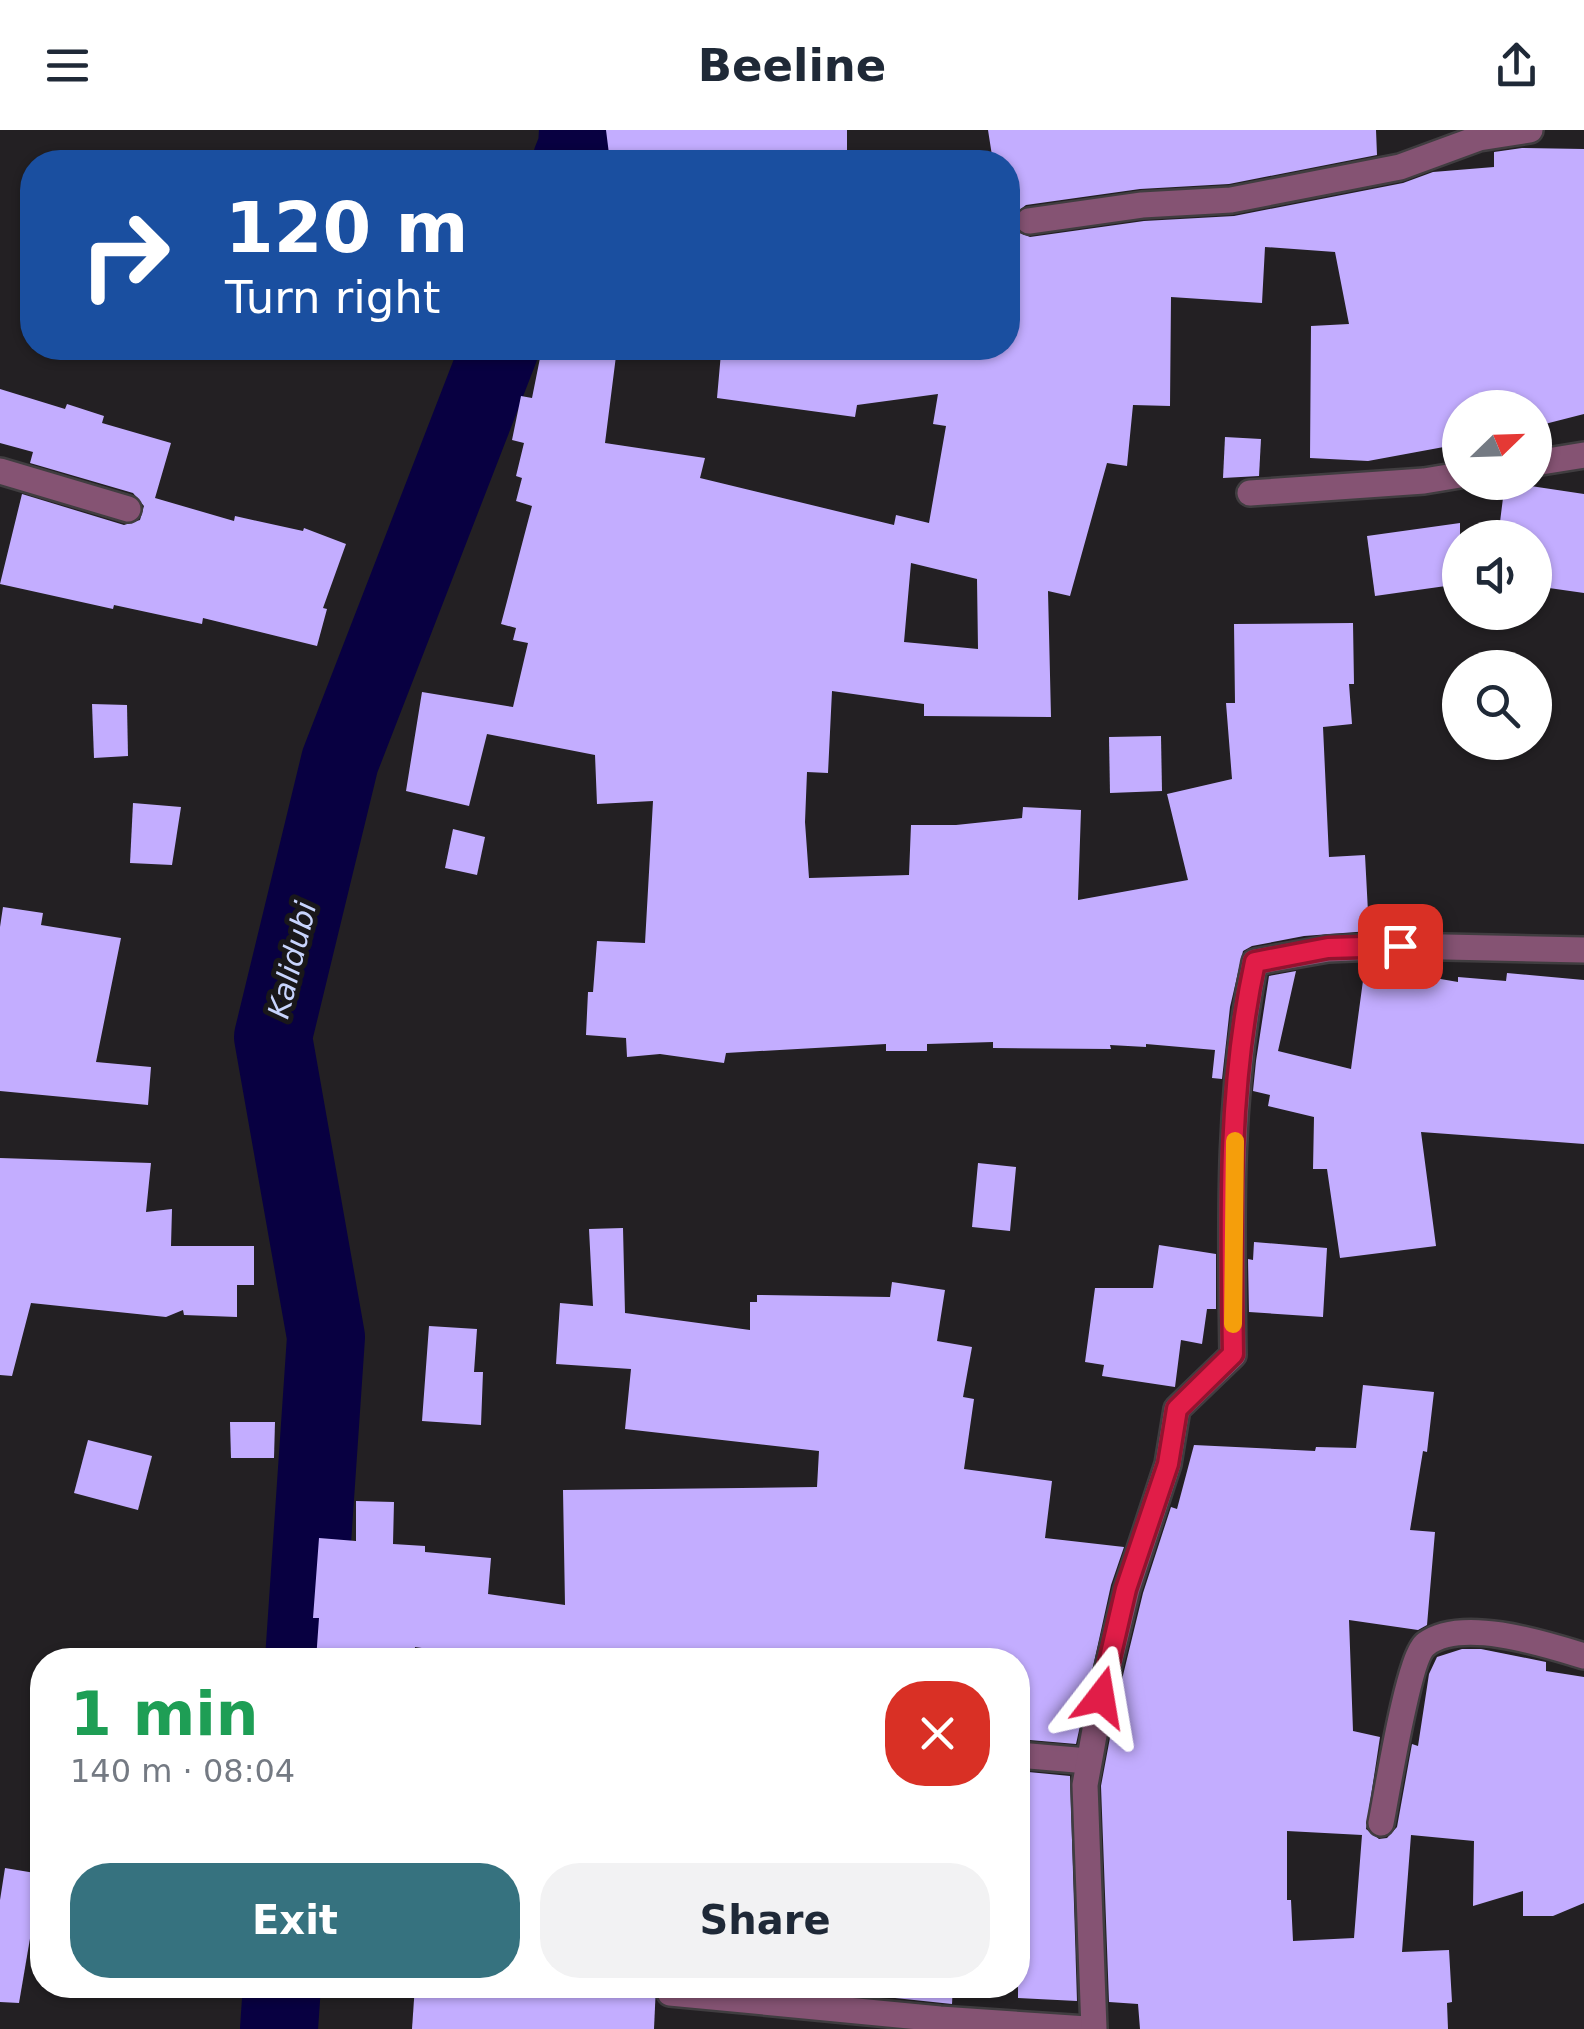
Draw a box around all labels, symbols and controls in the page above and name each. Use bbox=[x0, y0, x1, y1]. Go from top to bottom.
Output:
icon: menu bbox=[40, 38, 95, 93]
icon: share bbox=[1489, 38, 1544, 93]
text: Beeline bbox=[698, 39, 886, 92]
text: 120 m bbox=[225, 187, 468, 269]
icon: right bbox=[60, 190, 190, 320]
text: Turn right bbox=[225, 271, 440, 324]
north arrow bbox=[1442, 390, 1552, 500]
map controls bbox=[1442, 390, 1552, 760]
button: sound bbox=[1442, 520, 1552, 630]
button: search bbox=[1442, 650, 1552, 760]
water label: Kalidubi bbox=[261, 897, 324, 1022]
pin bbox=[1358, 904, 1443, 989]
icon: arrive bbox=[1373, 919, 1428, 974]
position arrow bbox=[1049, 1645, 1153, 1749]
text: 1 min bbox=[70, 1679, 258, 1749]
button: close bbox=[885, 1681, 990, 1786]
text: 140 m · 08:04 bbox=[70, 1752, 295, 1790]
button: Exit bbox=[70, 1863, 520, 1978]
button: Share bbox=[540, 1863, 990, 1978]

